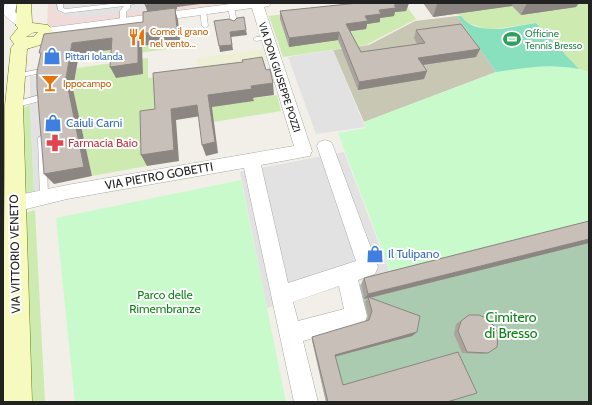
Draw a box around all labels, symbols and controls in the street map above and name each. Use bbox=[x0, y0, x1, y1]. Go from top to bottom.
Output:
street label: VIA DON GIUSEPPE POZZI bbox=[256, 20, 304, 134]
place label: Come il grano nel vento... bbox=[150, 25, 209, 50]
restaurant icon: Come il grano nel vento... bbox=[127, 27, 147, 47]
place label: Officine Tennis Bresso bbox=[525, 27, 583, 52]
sports icon: Officine Tennis Bresso bbox=[502, 29, 522, 49]
shop icon: Pittari Iolanda bbox=[42, 46, 62, 66]
place label: Pittari Iolanda bbox=[65, 50, 123, 63]
bar icon: Ippocampo bbox=[40, 73, 60, 93]
place label: Ippocampo bbox=[63, 77, 112, 90]
shop icon: Caiuli Carni bbox=[43, 113, 63, 133]
place label: Caiuli Carni bbox=[66, 115, 122, 130]
pharmacy icon: Farmacia Baio bbox=[45, 133, 65, 153]
place label: Farmacia Baio bbox=[68, 135, 138, 150]
street label: VIA PIETRO GOBETTI bbox=[104, 159, 214, 192]
street label: VIA VITTORIO VENETO bbox=[6, 194, 23, 314]
shop icon: Il Tulipano bbox=[365, 244, 385, 264]
place label: Il Tulipano bbox=[388, 246, 440, 261]
park label: Parco delle Rimembranze bbox=[129, 287, 201, 316]
park label: Cimitero di Bresso bbox=[485, 308, 538, 342]

